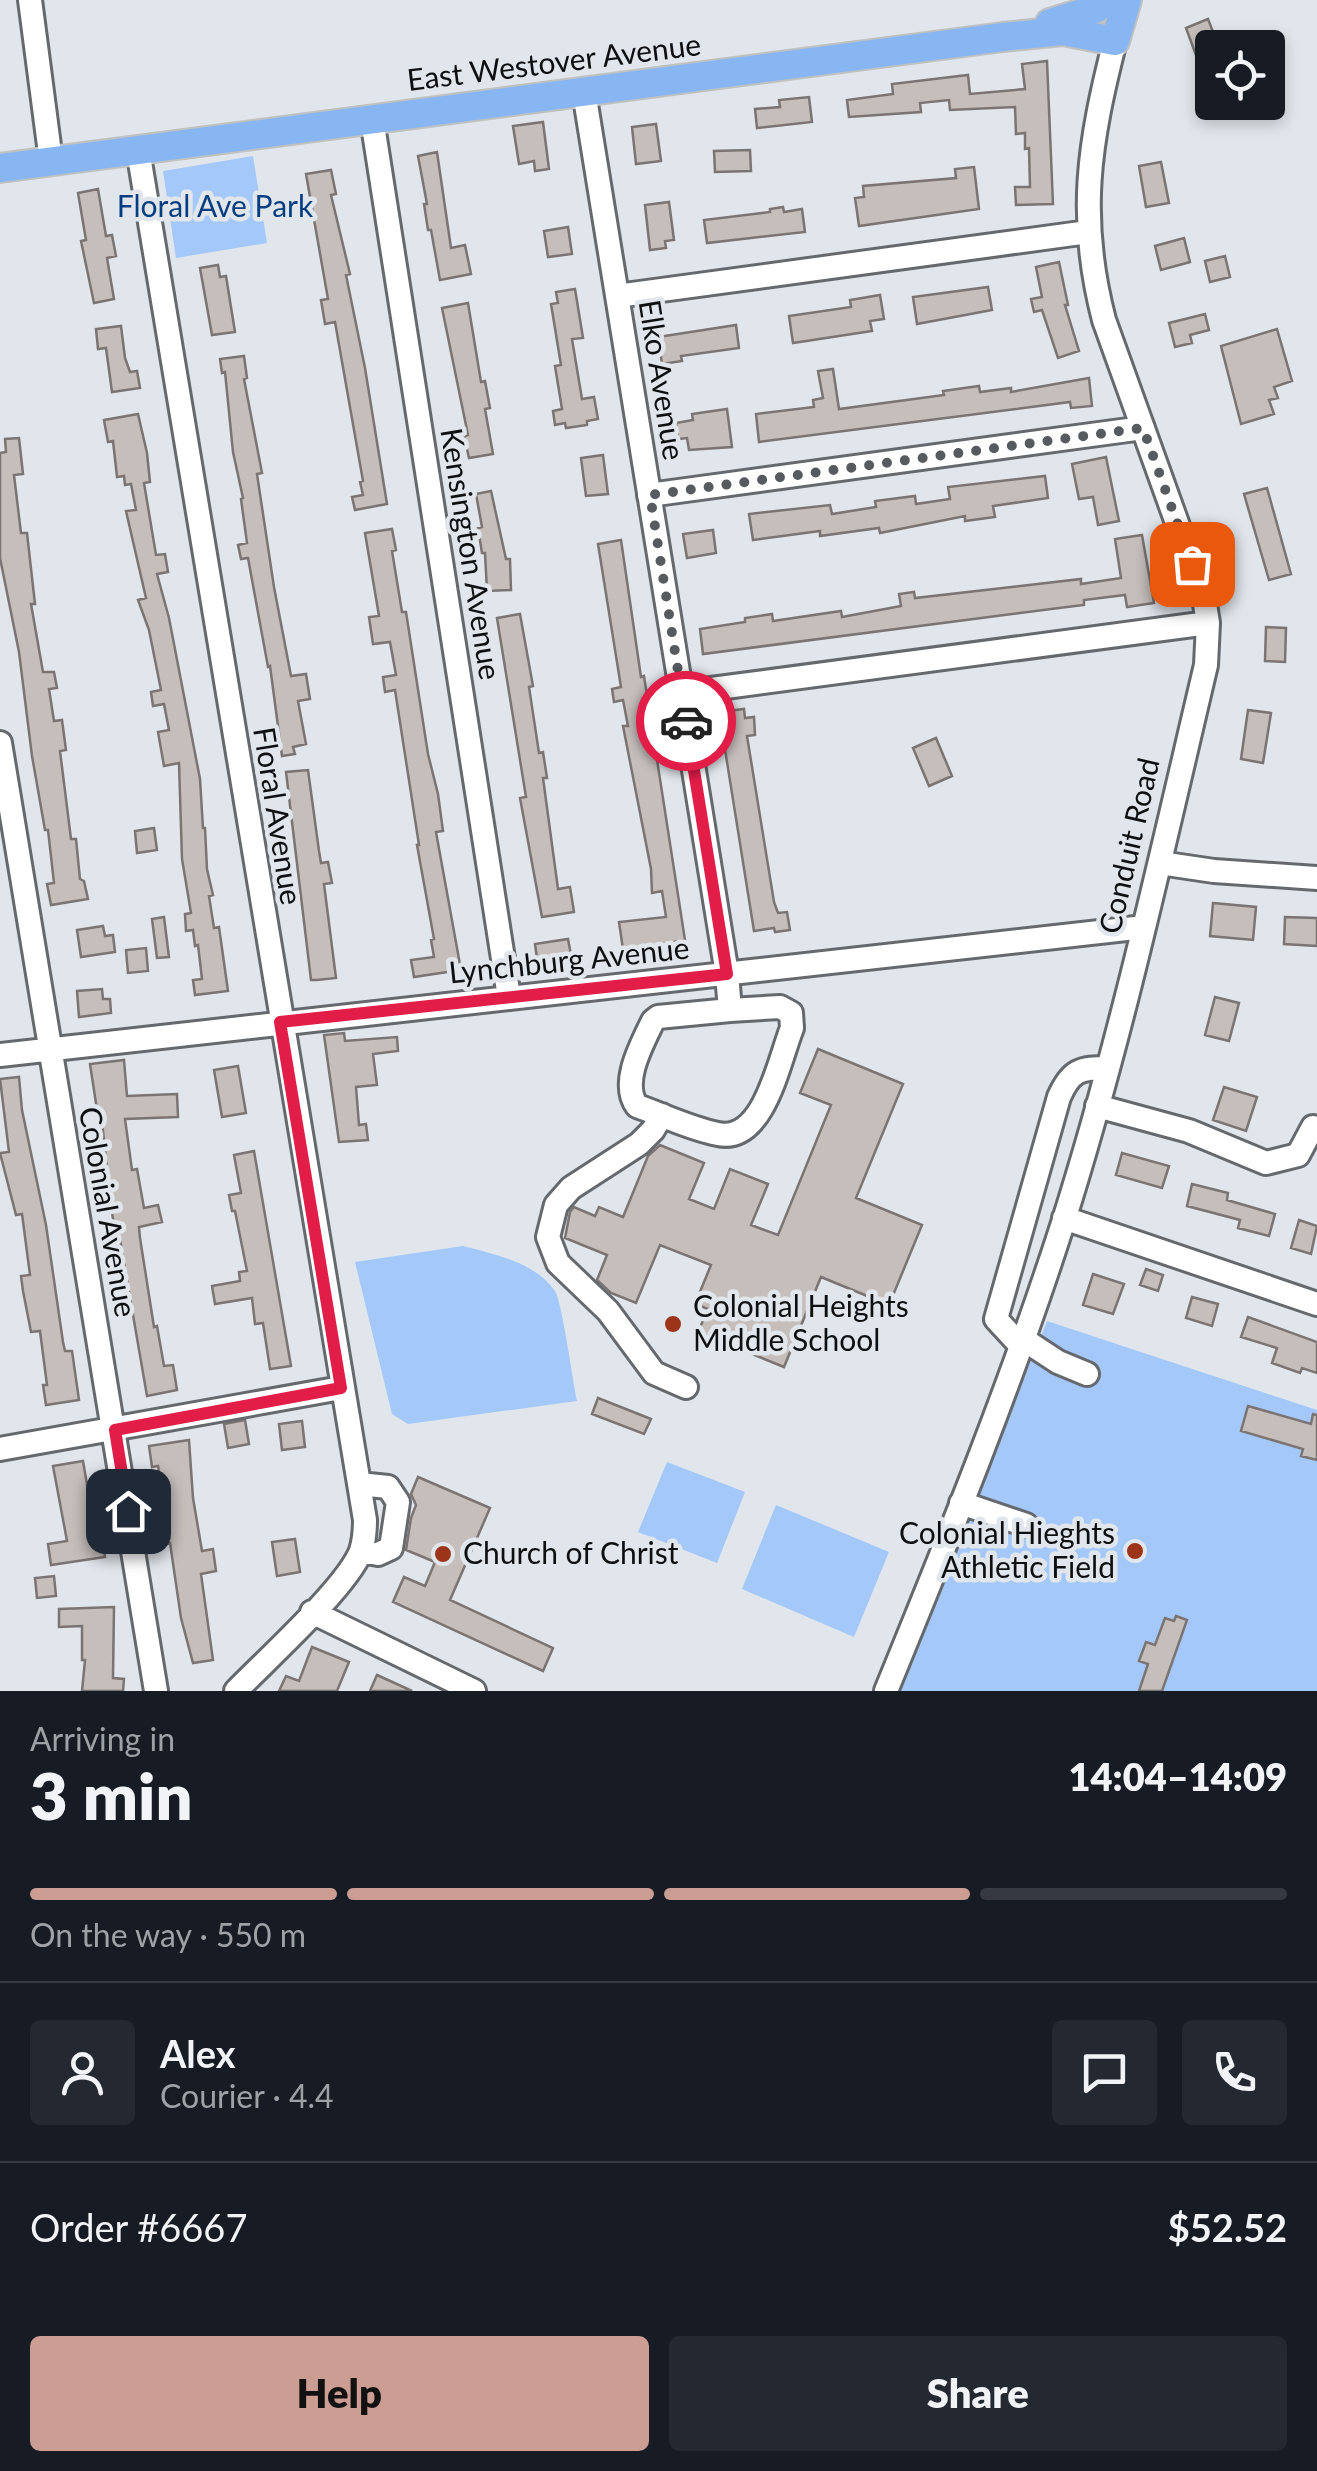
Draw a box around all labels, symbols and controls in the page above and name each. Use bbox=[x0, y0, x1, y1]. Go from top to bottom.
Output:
street label: East Westover Avenue bbox=[405, 25, 703, 97]
map controls bbox=[1195, 30, 1285, 120]
button: locate bbox=[1195, 30, 1285, 120]
park label: Floral Ave Park bbox=[117, 187, 314, 223]
street label: Elko Avenue bbox=[633, 297, 693, 462]
street label: Kensington Avenue bbox=[434, 425, 510, 682]
pin bbox=[1150, 522, 1235, 607]
icon: bag bbox=[1165, 537, 1220, 592]
courier bbox=[636, 671, 736, 771]
icon: car bbox=[659, 694, 714, 749]
street label: Floral Avenue bbox=[247, 724, 311, 907]
street label: Conduit Road bbox=[1090, 754, 1166, 937]
street label: Lynchburg Avenue bbox=[447, 928, 691, 990]
street label: Colonial Avenue bbox=[73, 1104, 145, 1320]
place label: Colonial Heights Middle School bbox=[693, 1287, 909, 1357]
marker: Colonial Heights Middle School bbox=[662, 1313, 684, 1335]
pin bbox=[86, 1469, 171, 1554]
icon: home bbox=[101, 1484, 156, 1539]
place label: Colonial Hieghts Athletic Field bbox=[899, 1514, 1115, 1584]
place label: Church of Christ bbox=[463, 1534, 679, 1570]
marker: Colonial Hieghts Athletic Field bbox=[1124, 1540, 1146, 1562]
marker: Church of Christ bbox=[432, 1543, 454, 1565]
text: Arriving in bbox=[30, 1719, 175, 1758]
text: 14:04–14:09 bbox=[1068, 1753, 1287, 1799]
text: 3 min bbox=[30, 1756, 192, 1834]
text: On the way · 550 m bbox=[30, 1915, 306, 1954]
button: person bbox=[30, 2020, 135, 2125]
button: chat bbox=[1052, 2020, 1157, 2125]
button: phone bbox=[1182, 2020, 1287, 2125]
text: Alex bbox=[160, 2030, 236, 2076]
text: Courier · 4.4 bbox=[160, 2076, 334, 2115]
text: Order #6667 bbox=[30, 2204, 247, 2250]
text: $52.52 bbox=[1168, 2204, 1287, 2250]
button: Help bbox=[30, 2336, 649, 2451]
button: Share bbox=[669, 2336, 1287, 2451]

